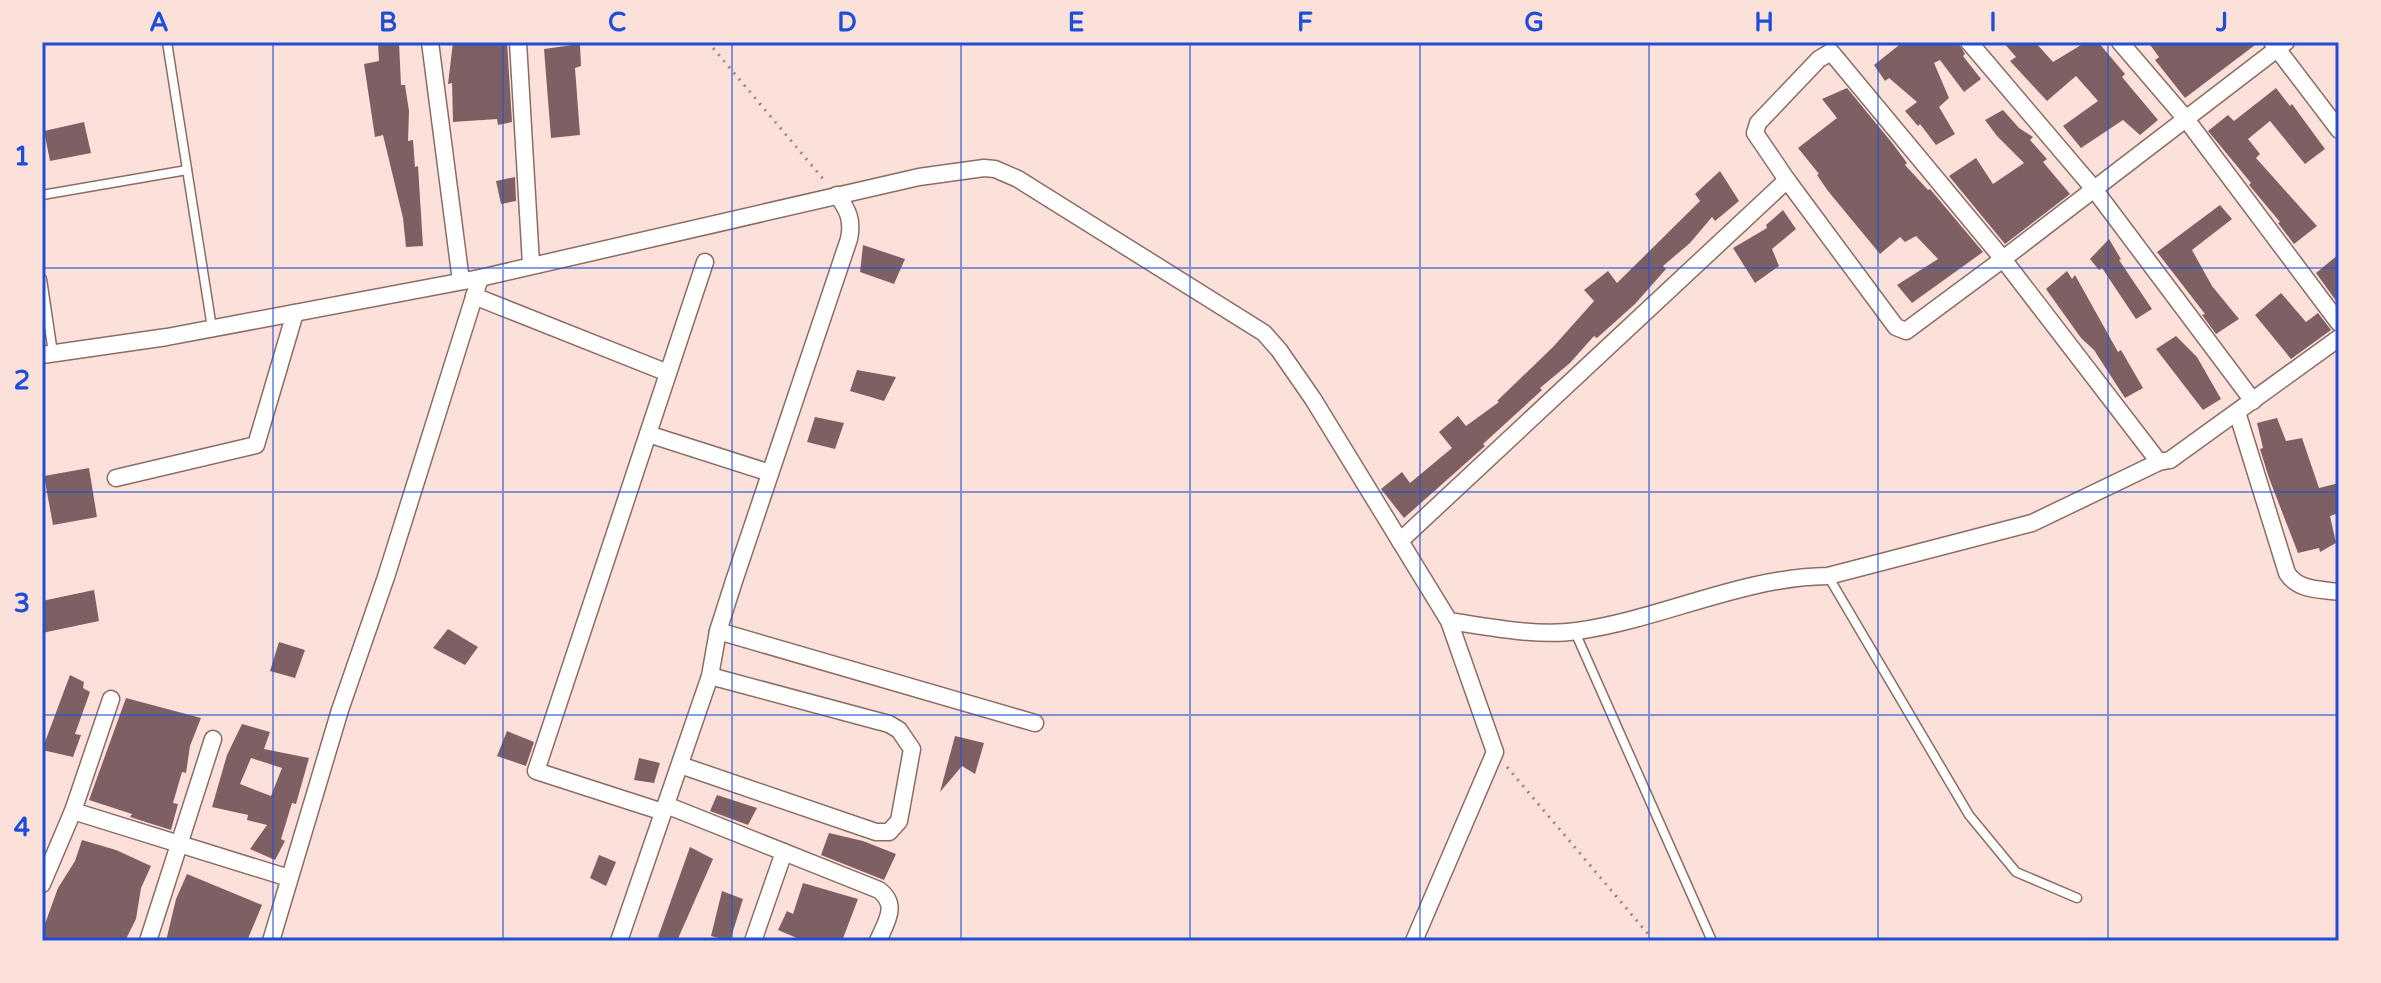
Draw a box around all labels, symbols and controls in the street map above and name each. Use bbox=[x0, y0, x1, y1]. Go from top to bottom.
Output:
text: A bbox=[149, 7, 169, 38]
text: B bbox=[379, 7, 397, 38]
text: C bbox=[608, 7, 626, 38]
text: D bbox=[837, 7, 857, 38]
text: E bbox=[1068, 7, 1084, 38]
text: F bbox=[1297, 7, 1313, 38]
text: G bbox=[1524, 7, 1544, 38]
text: H bbox=[1754, 7, 1774, 38]
text: I bbox=[1989, 7, 1997, 38]
text: J bbox=[2215, 7, 2228, 38]
text: 1 bbox=[14, 141, 30, 172]
text: 2 bbox=[14, 365, 30, 396]
text: 3 bbox=[14, 588, 30, 619]
text: 4 bbox=[14, 812, 30, 843]

